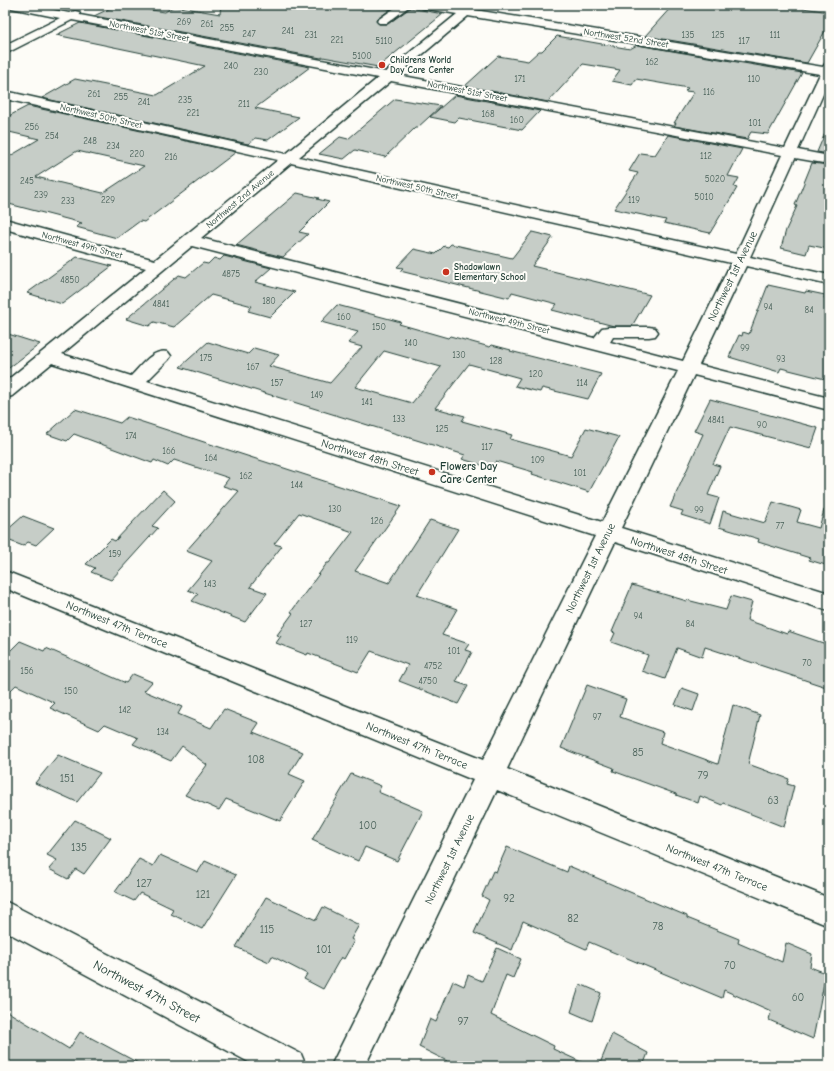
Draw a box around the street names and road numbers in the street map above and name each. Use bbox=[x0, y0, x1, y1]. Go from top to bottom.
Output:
street label: Northwest 51st Street bbox=[108, 18, 190, 44]
street label: Northwest 52nd Street bbox=[583, 26, 669, 50]
street label: Northwest 51st Street bbox=[426, 78, 508, 104]
street label: Northwest 50th Street bbox=[59, 102, 143, 130]
street label: Northwest 2nd Avenue bbox=[204, 167, 276, 230]
street label: Northwest 50th Street bbox=[375, 173, 459, 201]
street label: Northwest 1st Avenue bbox=[705, 228, 760, 324]
street label: Northwest 49th Street bbox=[41, 229, 124, 261]
street label: Northwest 49th Street bbox=[468, 306, 551, 336]
street label: Northwest 48th Street bbox=[320, 436, 421, 479]
street label: Northwest 1st Avenue bbox=[563, 520, 618, 616]
street label: Northwest 48th Street bbox=[629, 534, 730, 578]
street label: Northwest 47th Terrace bbox=[64, 598, 170, 651]
street label: Northwest 47th Terrace bbox=[364, 719, 470, 772]
street label: Northwest 1st Avenue bbox=[422, 811, 477, 907]
street label: Northwest 47th Terrace bbox=[664, 841, 770, 894]
street label: Northwest 47th Street bbox=[91, 957, 204, 1027]

